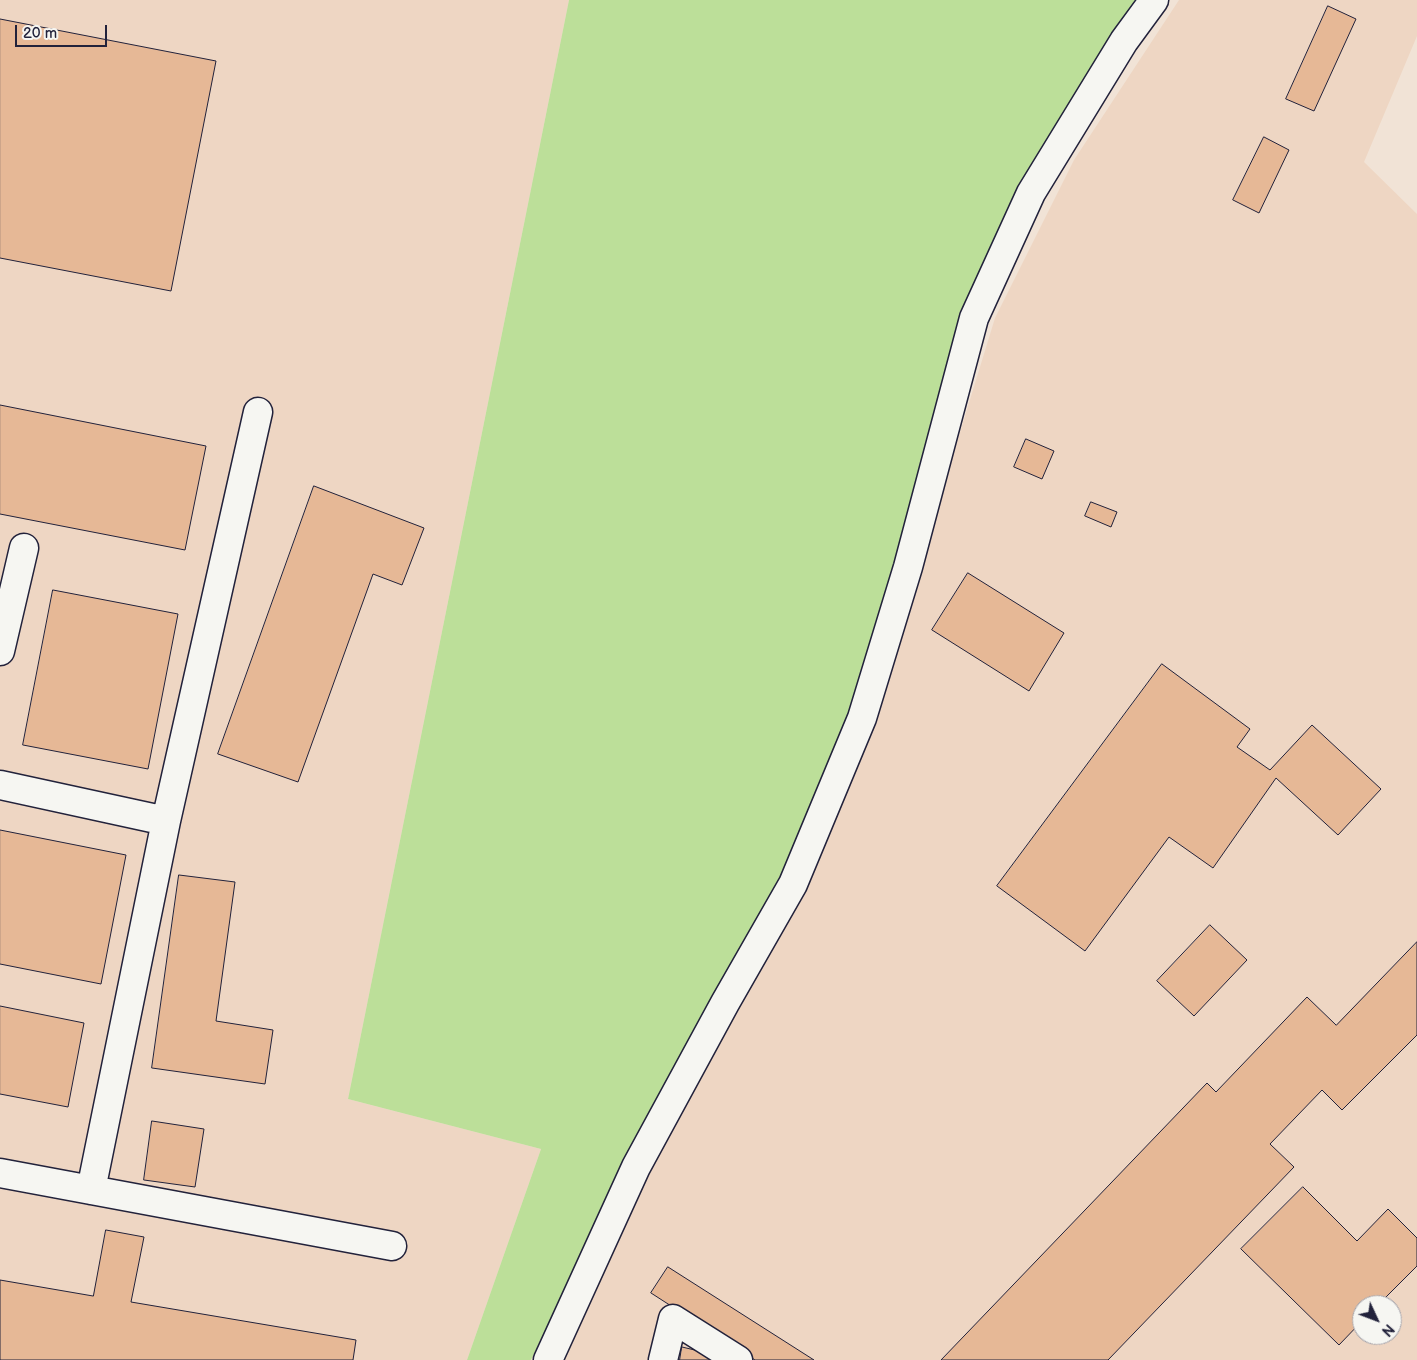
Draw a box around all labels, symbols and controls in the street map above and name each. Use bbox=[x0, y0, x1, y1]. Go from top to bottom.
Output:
scale bar bbox=[18, 15, 110, 47]
text: 20 m bbox=[23, 24, 57, 43]
north arrow bbox=[1352, 1295, 1402, 1345]
text: N bbox=[1378, 1320, 1397, 1340]

